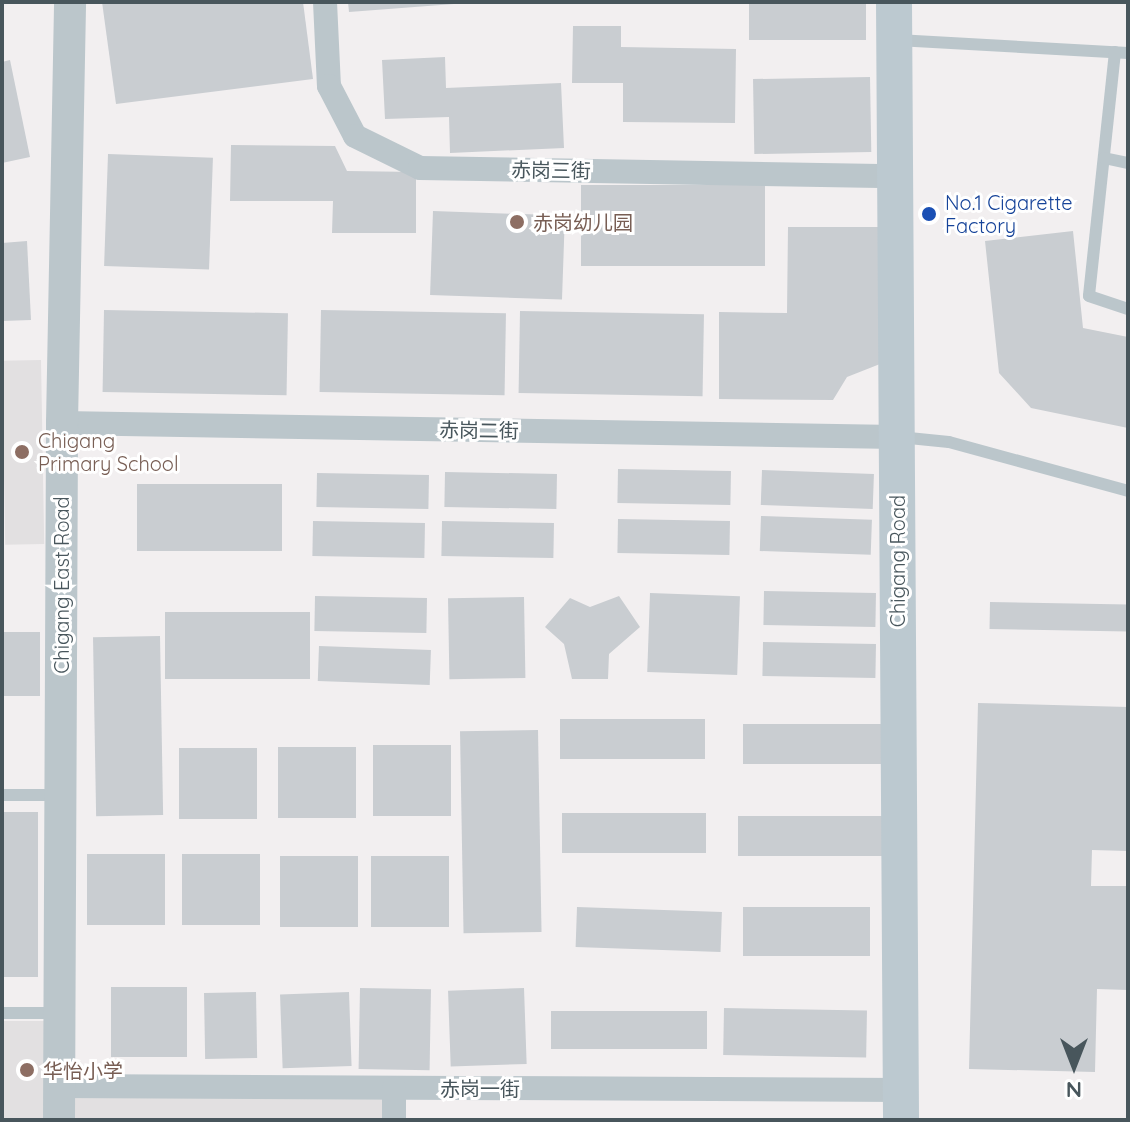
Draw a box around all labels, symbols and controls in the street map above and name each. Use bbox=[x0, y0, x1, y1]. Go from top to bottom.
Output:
street label: 赤岗三街 bbox=[511, 157, 591, 183]
place label: No.1 Cigarette Factory bbox=[945, 190, 1072, 237]
marker: No.1 Cigarette Factory bbox=[920, 205, 938, 223]
place label: 赤岗幼儿园 bbox=[533, 210, 633, 234]
marker: 赤岗幼儿园 bbox=[508, 213, 526, 231]
street label: 赤岗二街 bbox=[439, 417, 519, 443]
place label: Chigang Primary School bbox=[38, 428, 178, 475]
marker: Chigang Primary School bbox=[13, 443, 31, 461]
street label: Chigang Road bbox=[885, 495, 909, 627]
street label: Chigang East Road bbox=[49, 496, 73, 674]
north arrow bbox=[1034, 1026, 1114, 1106]
place label: 华怡小学 bbox=[43, 1058, 123, 1082]
marker: 华怡小学 bbox=[18, 1061, 36, 1079]
street label: 赤岗一街 bbox=[440, 1076, 520, 1100]
text: N bbox=[1066, 1076, 1082, 1104]

